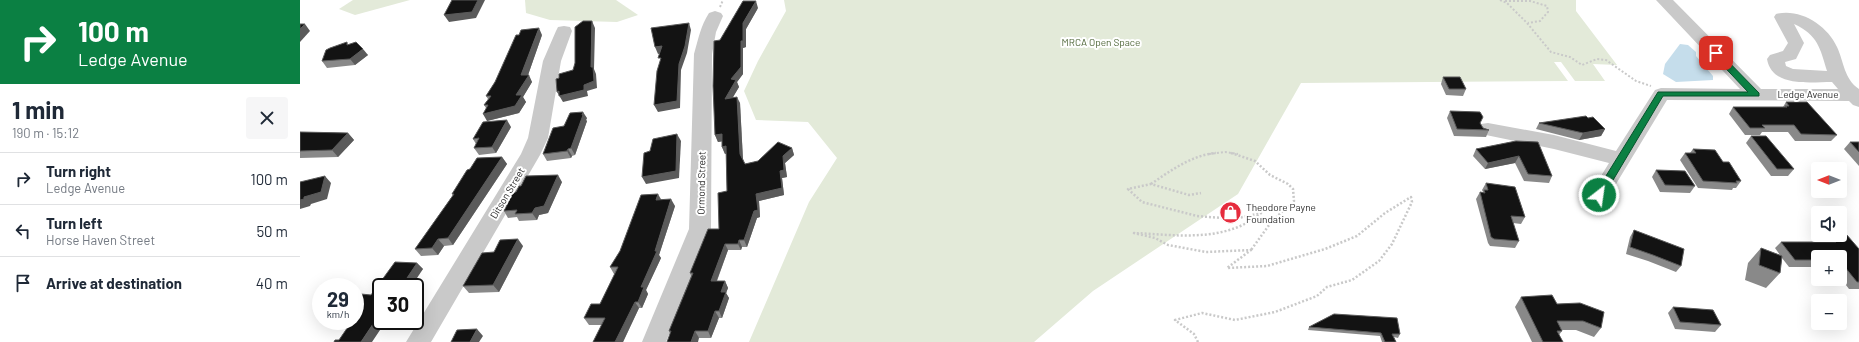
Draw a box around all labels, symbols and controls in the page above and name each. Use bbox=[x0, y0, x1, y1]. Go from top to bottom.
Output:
text: 100 m bbox=[78, 14, 149, 48]
icon: right bbox=[12, 16, 64, 68]
park label: MRCA Open Space bbox=[1062, 36, 1140, 48]
pin bbox=[1699, 36, 1733, 70]
icon: arrive bbox=[1705, 42, 1727, 64]
text: Ledge Avenue bbox=[78, 48, 188, 70]
street label: Ledge Avenue bbox=[1778, 88, 1838, 100]
text: 1 min bbox=[12, 95, 65, 124]
button: close bbox=[246, 97, 288, 139]
text: 190 m · 15:12 bbox=[12, 125, 79, 141]
street label: Ormond Street bbox=[694, 151, 708, 215]
text: Turn right bbox=[46, 162, 111, 180]
north arrow bbox=[1811, 162, 1847, 198]
map controls bbox=[1811, 162, 1847, 330]
street label: Ditson Street bbox=[487, 165, 527, 221]
icon: right bbox=[12, 168, 34, 190]
text: 100 m bbox=[250, 170, 288, 188]
position arrow bbox=[1578, 174, 1620, 216]
text: Ledge Avenue bbox=[46, 180, 125, 196]
shop icon: Theodore Payne Foundation bbox=[1217, 200, 1243, 226]
place label: Theodore Payne Foundation bbox=[1246, 201, 1316, 225]
button: sound bbox=[1811, 206, 1847, 242]
text: Turn left bbox=[46, 214, 102, 232]
icon: left bbox=[12, 220, 34, 242]
text: 50 m bbox=[256, 222, 288, 240]
text: Horse Haven Street bbox=[46, 232, 155, 248]
button: + bbox=[1811, 250, 1847, 286]
icon: arrive bbox=[12, 272, 34, 294]
text: Arrive at destination bbox=[46, 274, 182, 292]
text: 40 m bbox=[256, 274, 288, 292]
speed limit sign: 30 bbox=[372, 278, 424, 330]
text: 29 bbox=[327, 287, 349, 311]
button: − bbox=[1811, 294, 1847, 330]
text: km/h bbox=[327, 308, 349, 320]

